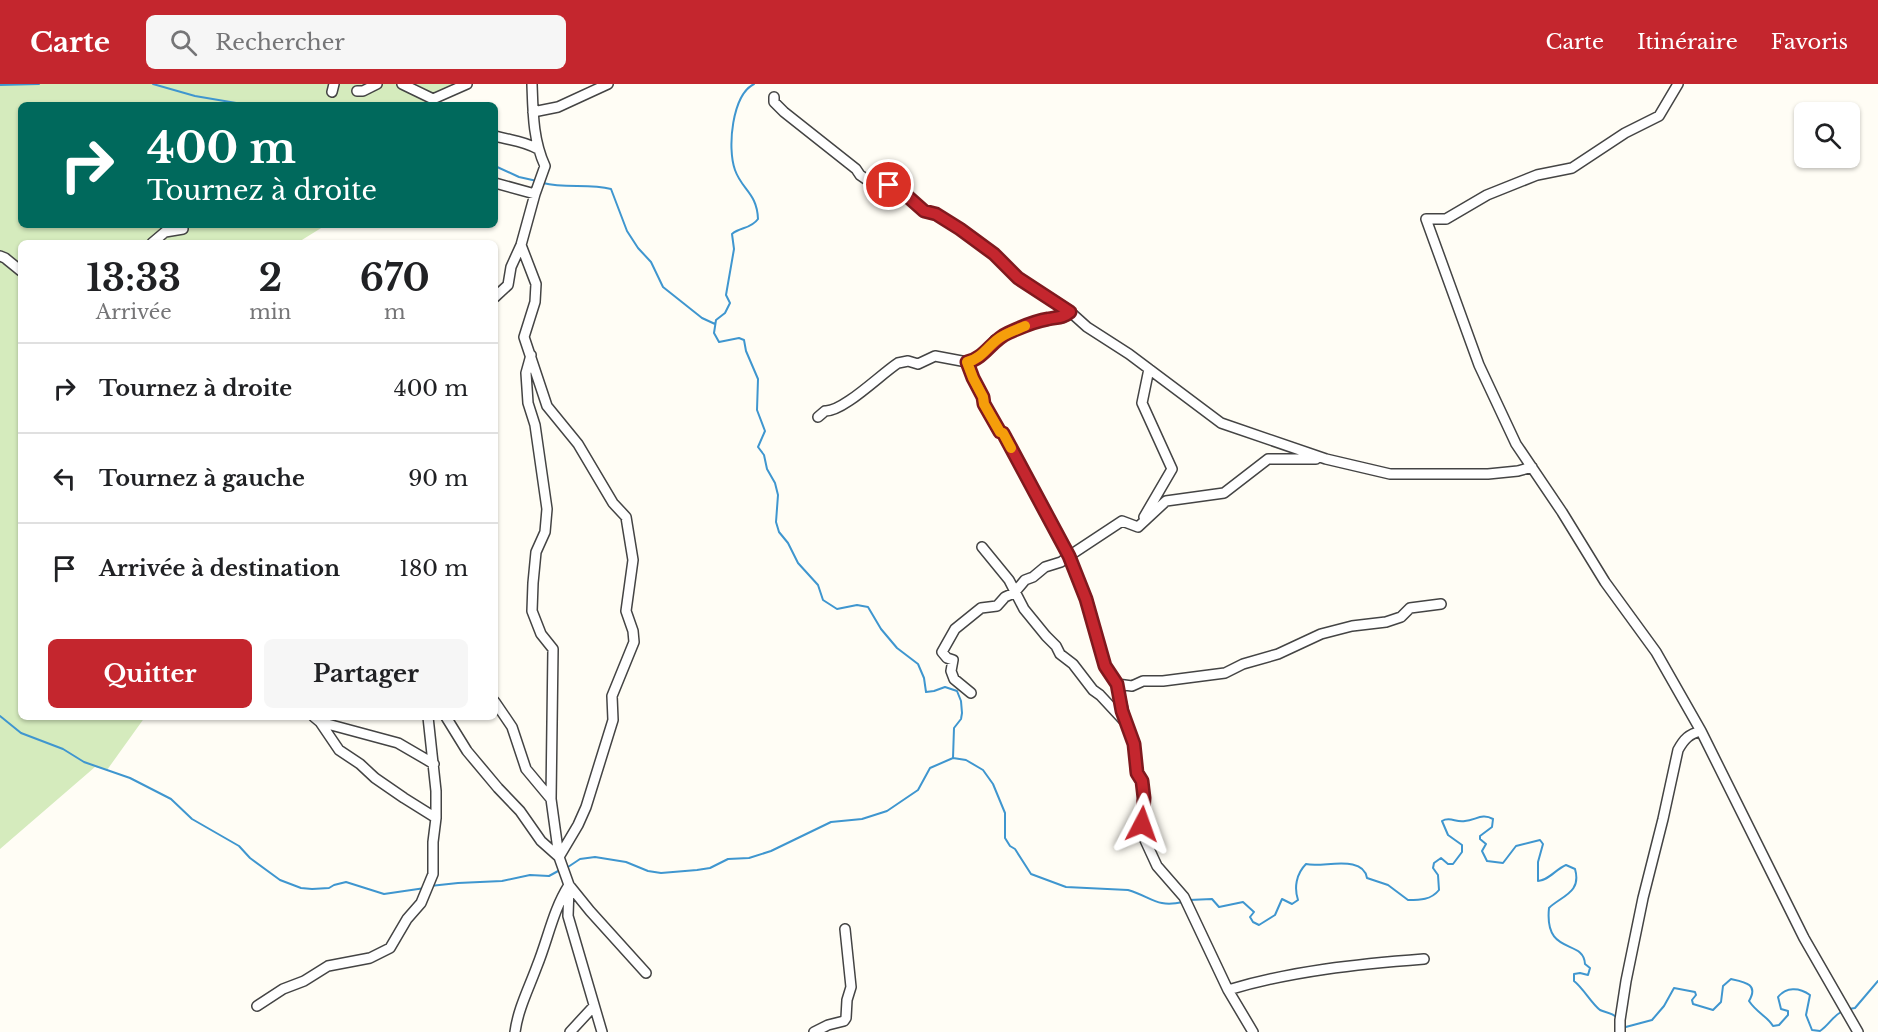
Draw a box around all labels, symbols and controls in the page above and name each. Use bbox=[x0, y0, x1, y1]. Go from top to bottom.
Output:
search box bbox=[146, 15, 566, 69]
text: Carte bbox=[30, 25, 110, 60]
icon: search bbox=[167, 26, 200, 59]
text: Rechercher bbox=[215, 29, 345, 56]
text: Carte bbox=[1546, 29, 1604, 55]
text: Itinéraire bbox=[1637, 29, 1738, 55]
text: Favoris bbox=[1771, 29, 1848, 55]
map controls bbox=[1794, 102, 1860, 168]
button: search bbox=[1794, 102, 1860, 168]
text: 400 m bbox=[147, 122, 296, 174]
icon: right bbox=[48, 126, 126, 204]
pin bbox=[863, 159, 914, 210]
icon: arrive bbox=[872, 168, 905, 201]
text: Tournez à droite bbox=[147, 174, 377, 207]
text: 13:33 bbox=[86, 256, 181, 301]
text: 2 bbox=[259, 256, 282, 301]
text: 670 bbox=[360, 256, 430, 301]
text: Arrivée bbox=[96, 300, 172, 324]
text: min bbox=[249, 300, 291, 324]
text: m bbox=[384, 300, 405, 324]
icon: right bbox=[48, 372, 81, 405]
text: Tournez à droite bbox=[99, 375, 292, 402]
text: 400 m bbox=[394, 375, 468, 402]
icon: left bbox=[48, 462, 81, 495]
text: Tournez à gauche bbox=[99, 465, 305, 492]
text: 90 m bbox=[408, 465, 468, 492]
icon: arrive bbox=[48, 552, 81, 585]
text: Arrivée à destination bbox=[99, 555, 340, 582]
text: 180 m bbox=[399, 555, 468, 582]
button: Quitter bbox=[48, 639, 252, 708]
button: Partager bbox=[264, 639, 468, 708]
position arrow bbox=[1110, 792, 1174, 856]

